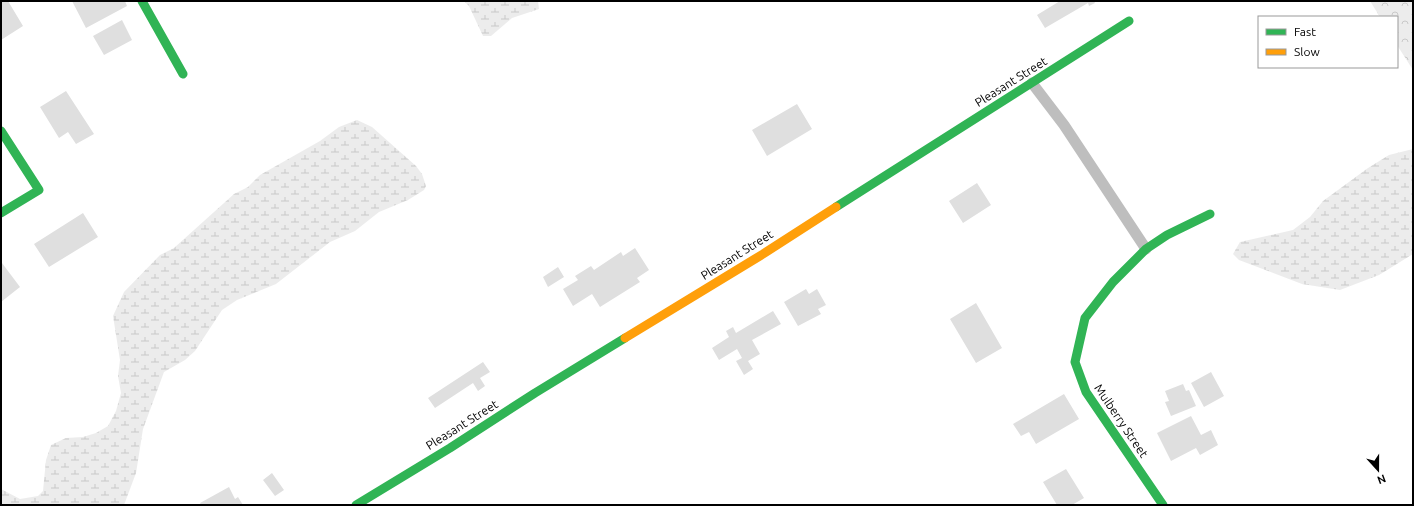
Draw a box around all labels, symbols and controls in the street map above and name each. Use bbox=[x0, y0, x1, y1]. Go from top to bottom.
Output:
legend bbox=[1258, 16, 1398, 68]
text: Fast bbox=[1294, 25, 1316, 38]
text: Slow bbox=[1294, 45, 1320, 58]
street label: Pleasant Street bbox=[972, 54, 1049, 109]
street label: Pleasant Street bbox=[698, 227, 775, 282]
street label: Mulberry Street bbox=[1092, 382, 1151, 460]
street label: Pleasant Street bbox=[423, 397, 500, 452]
north arrow bbox=[1358, 450, 1398, 490]
text: N bbox=[1376, 472, 1388, 486]

